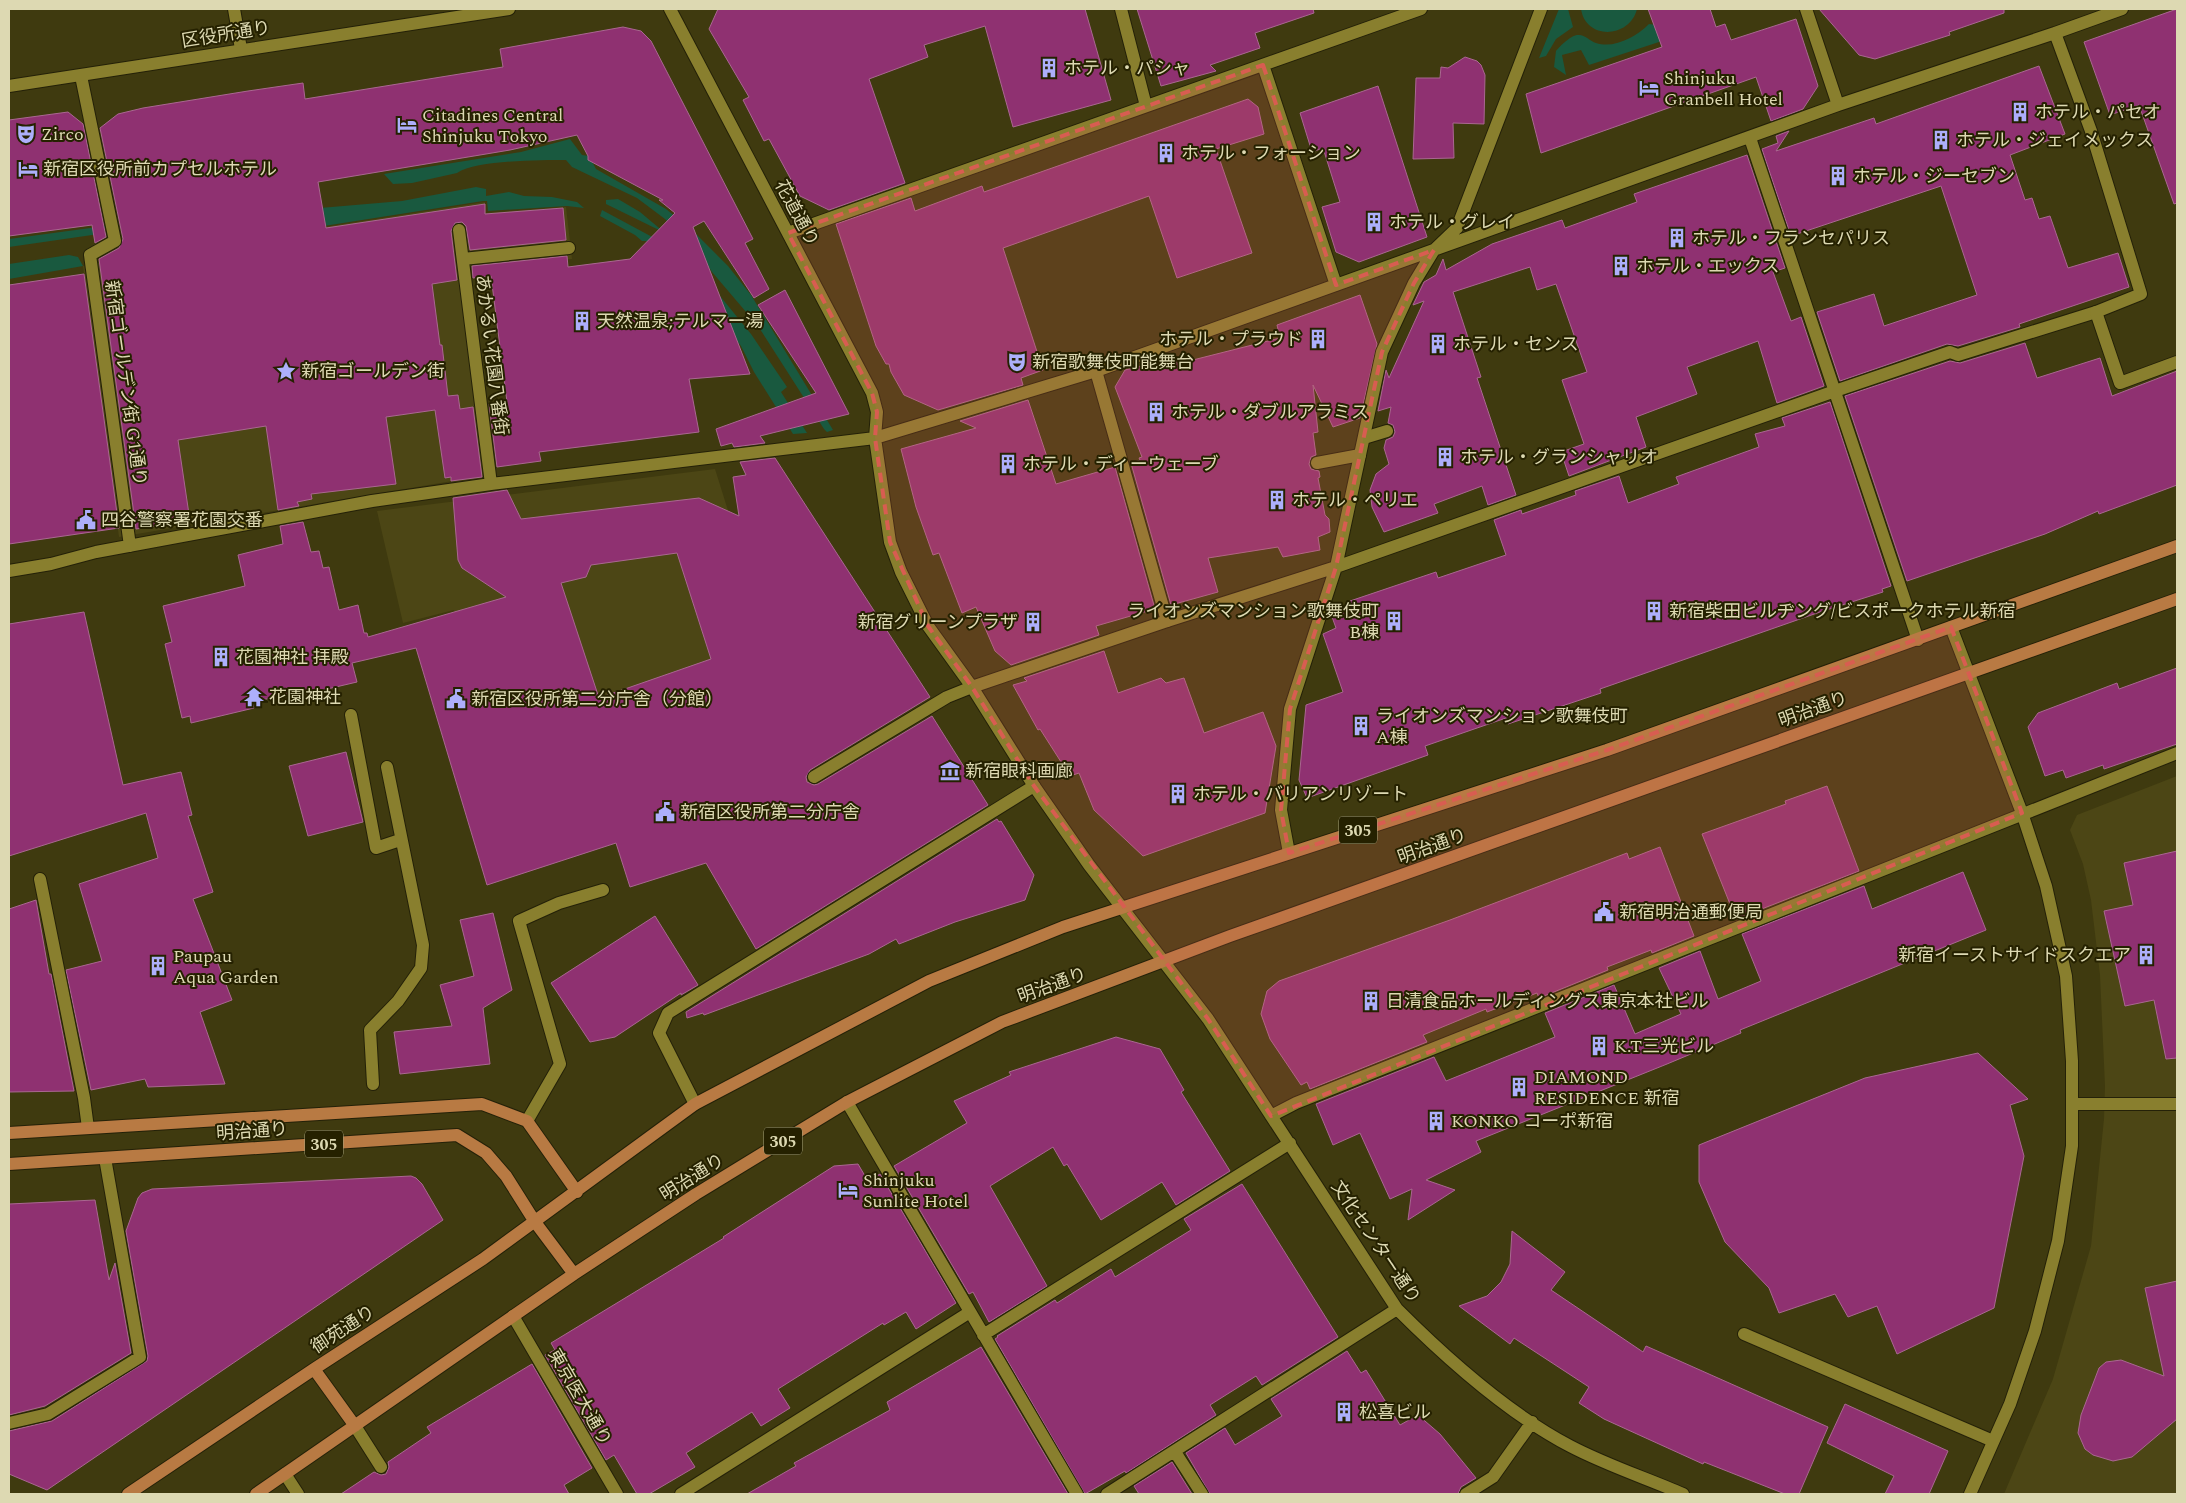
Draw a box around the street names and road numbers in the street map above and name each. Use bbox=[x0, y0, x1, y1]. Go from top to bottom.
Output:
street label: 区役所通り bbox=[180, 14, 273, 55]
street label: 花道通り bbox=[768, 175, 825, 251]
street label: あかるい花園八番街 bbox=[468, 273, 515, 437]
street label: 新宿ゴールデン街 G1通り bbox=[98, 279, 153, 488]
street label: 明治通り bbox=[1775, 684, 1852, 734]
road number: 305 bbox=[1339, 816, 1377, 844]
street label: 明治通り bbox=[1394, 821, 1471, 871]
street label: 明治通り bbox=[1014, 960, 1091, 1010]
street label: 明治通り bbox=[215, 1116, 289, 1147]
road number: 305 bbox=[764, 1128, 802, 1154]
road number: 305 bbox=[305, 1130, 343, 1158]
street label: 明治通り bbox=[655, 1147, 730, 1208]
street label: 文化センター通り bbox=[1324, 1175, 1427, 1310]
street label: 御苑通り bbox=[306, 1298, 381, 1360]
street label: 東京医大通り bbox=[541, 1344, 618, 1451]

